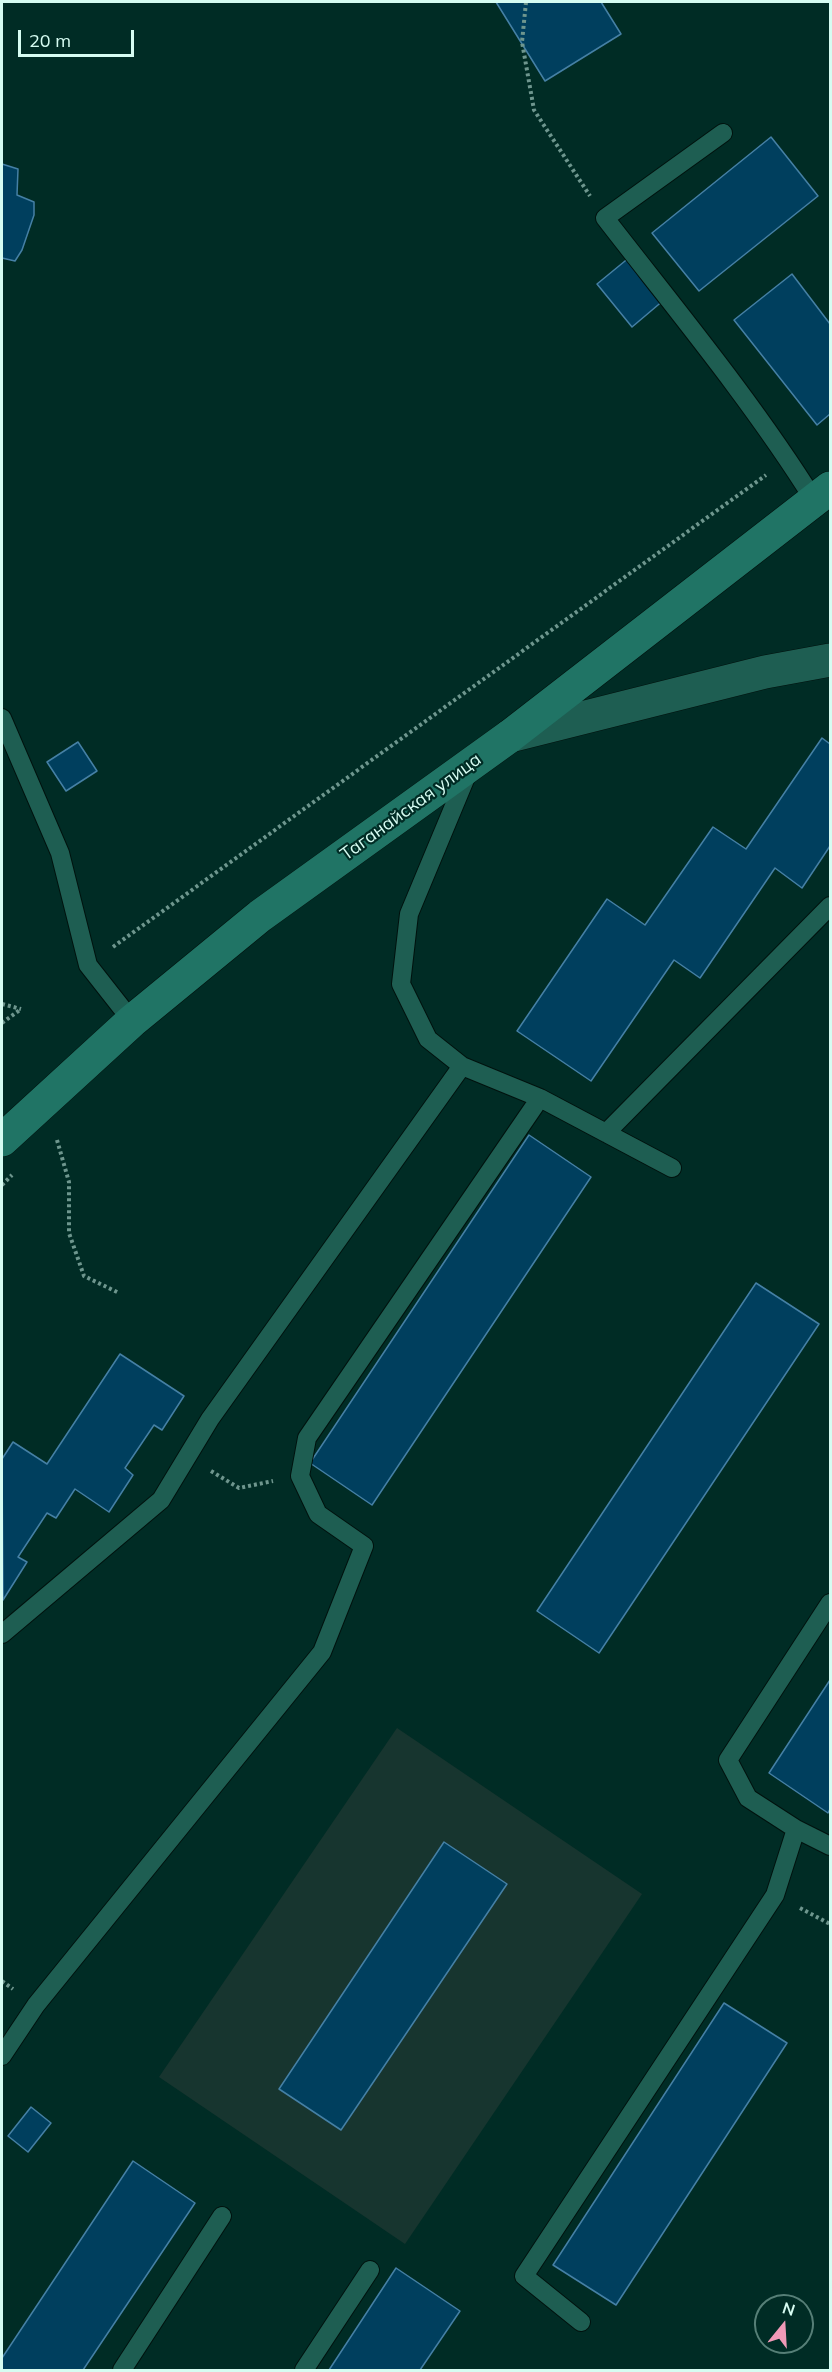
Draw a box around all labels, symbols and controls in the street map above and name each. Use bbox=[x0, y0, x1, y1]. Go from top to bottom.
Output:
scale bar bbox=[21, 18, 136, 56]
text: 20 m bbox=[29, 29, 71, 52]
street label: Таганайская улица bbox=[336, 749, 486, 865]
north arrow bbox=[754, 2294, 814, 2354]
text: N bbox=[780, 2297, 798, 2320]

